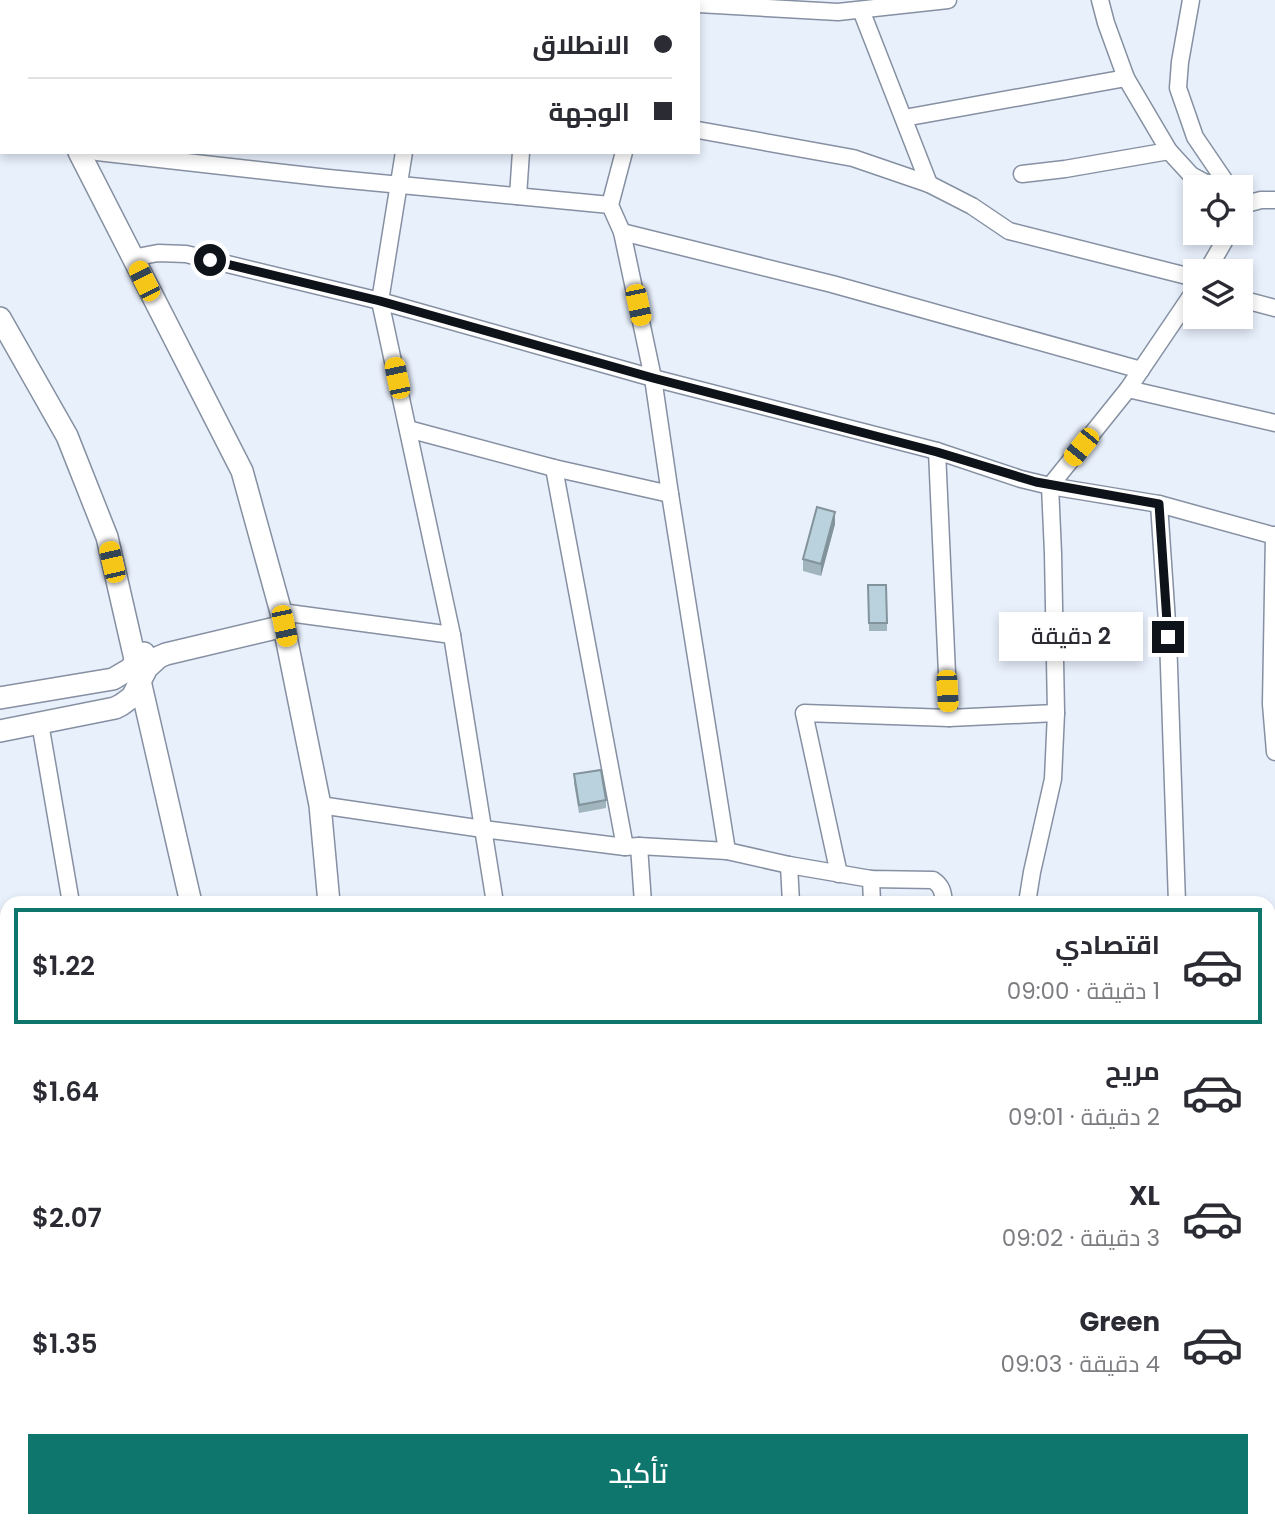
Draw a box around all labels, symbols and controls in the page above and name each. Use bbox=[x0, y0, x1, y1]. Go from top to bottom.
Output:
text: الانطلاق bbox=[532, 27, 630, 63]
text: الوجهة bbox=[549, 94, 630, 130]
map controls bbox=[1183, 175, 1253, 329]
button: locate bbox=[1183, 175, 1253, 245]
route start bbox=[194, 244, 226, 276]
car bbox=[126, 258, 163, 304]
button: layers bbox=[1183, 259, 1253, 329]
car bbox=[624, 282, 653, 328]
car bbox=[383, 355, 412, 401]
car bbox=[1060, 424, 1103, 470]
car bbox=[98, 539, 127, 585]
car bbox=[270, 603, 299, 649]
callout: 2 دقيقة bbox=[1000, 612, 1144, 662]
text: 2 دقيقة bbox=[1031, 620, 1111, 652]
route end bbox=[1152, 621, 1184, 653]
car bbox=[936, 669, 959, 713]
text: اقتصادي bbox=[1055, 927, 1160, 963]
icon: car bbox=[1181, 935, 1244, 998]
text: $1.22 bbox=[32, 948, 95, 984]
text: 1 دقيقة · 09:00 bbox=[1007, 975, 1160, 1007]
text: مريح bbox=[1105, 1053, 1160, 1089]
icon: car bbox=[1181, 1061, 1244, 1124]
text: $1.64 bbox=[32, 1074, 99, 1110]
text: 2 دقيقة · 09:01 bbox=[1008, 1101, 1160, 1133]
text: XL bbox=[1129, 1178, 1160, 1214]
icon: car bbox=[1181, 1187, 1244, 1250]
text: $2.07 bbox=[32, 1200, 102, 1236]
text: 3 دقيقة · 09:02 bbox=[1002, 1222, 1160, 1254]
text: Green bbox=[1080, 1304, 1160, 1340]
icon: car bbox=[1181, 1313, 1244, 1376]
text: $1.35 bbox=[32, 1326, 98, 1362]
text: 4 دقيقة · 09:03 bbox=[1001, 1348, 1160, 1380]
button: تأكيد bbox=[28, 1434, 1248, 1514]

